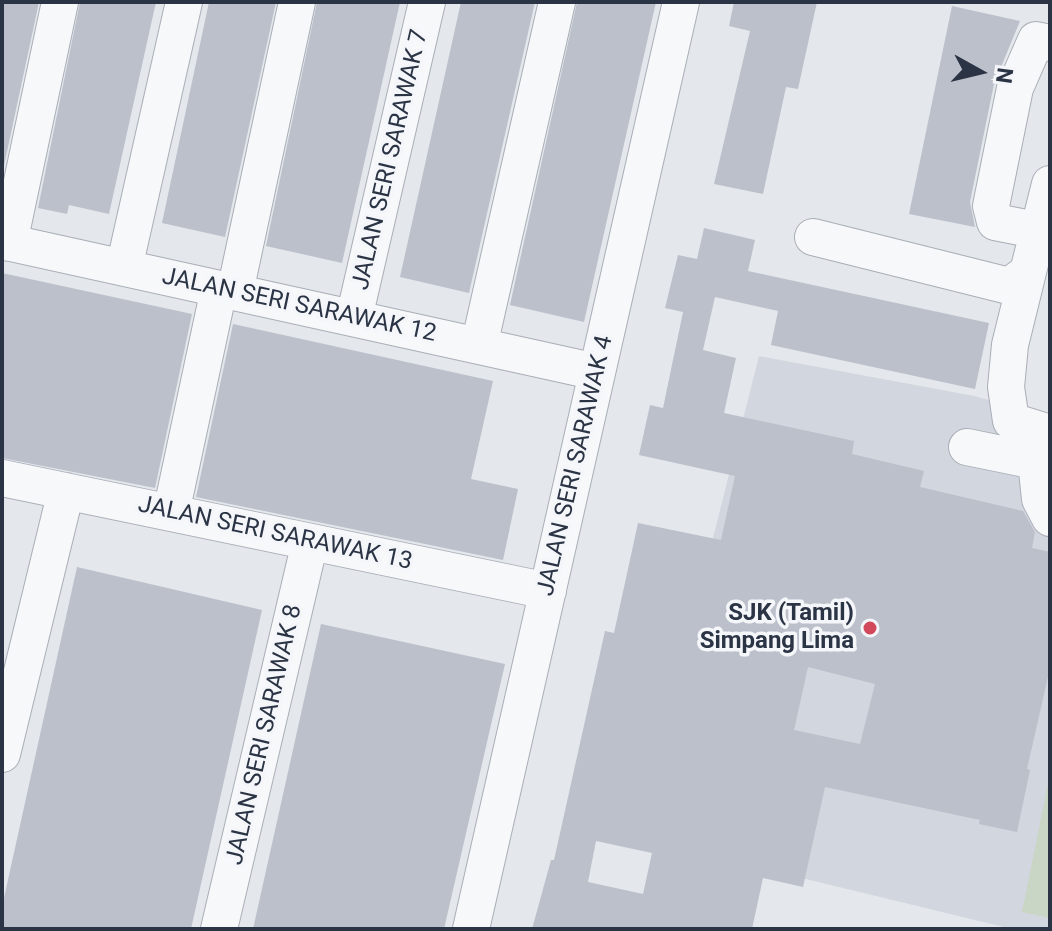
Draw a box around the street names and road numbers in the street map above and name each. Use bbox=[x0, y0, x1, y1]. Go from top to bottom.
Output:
street label: JALAN SERI SARAWAK 7 bbox=[347, 27, 435, 293]
street label: JALAN SERI SARAWAK 12 bbox=[159, 263, 439, 349]
street label: JALAN SERI SARAWAK 4 bbox=[532, 333, 620, 599]
street label: JALAN SERI SARAWAK 13 bbox=[135, 491, 415, 577]
street label: JALAN SERI SARAWAK 8 bbox=[221, 602, 309, 868]

